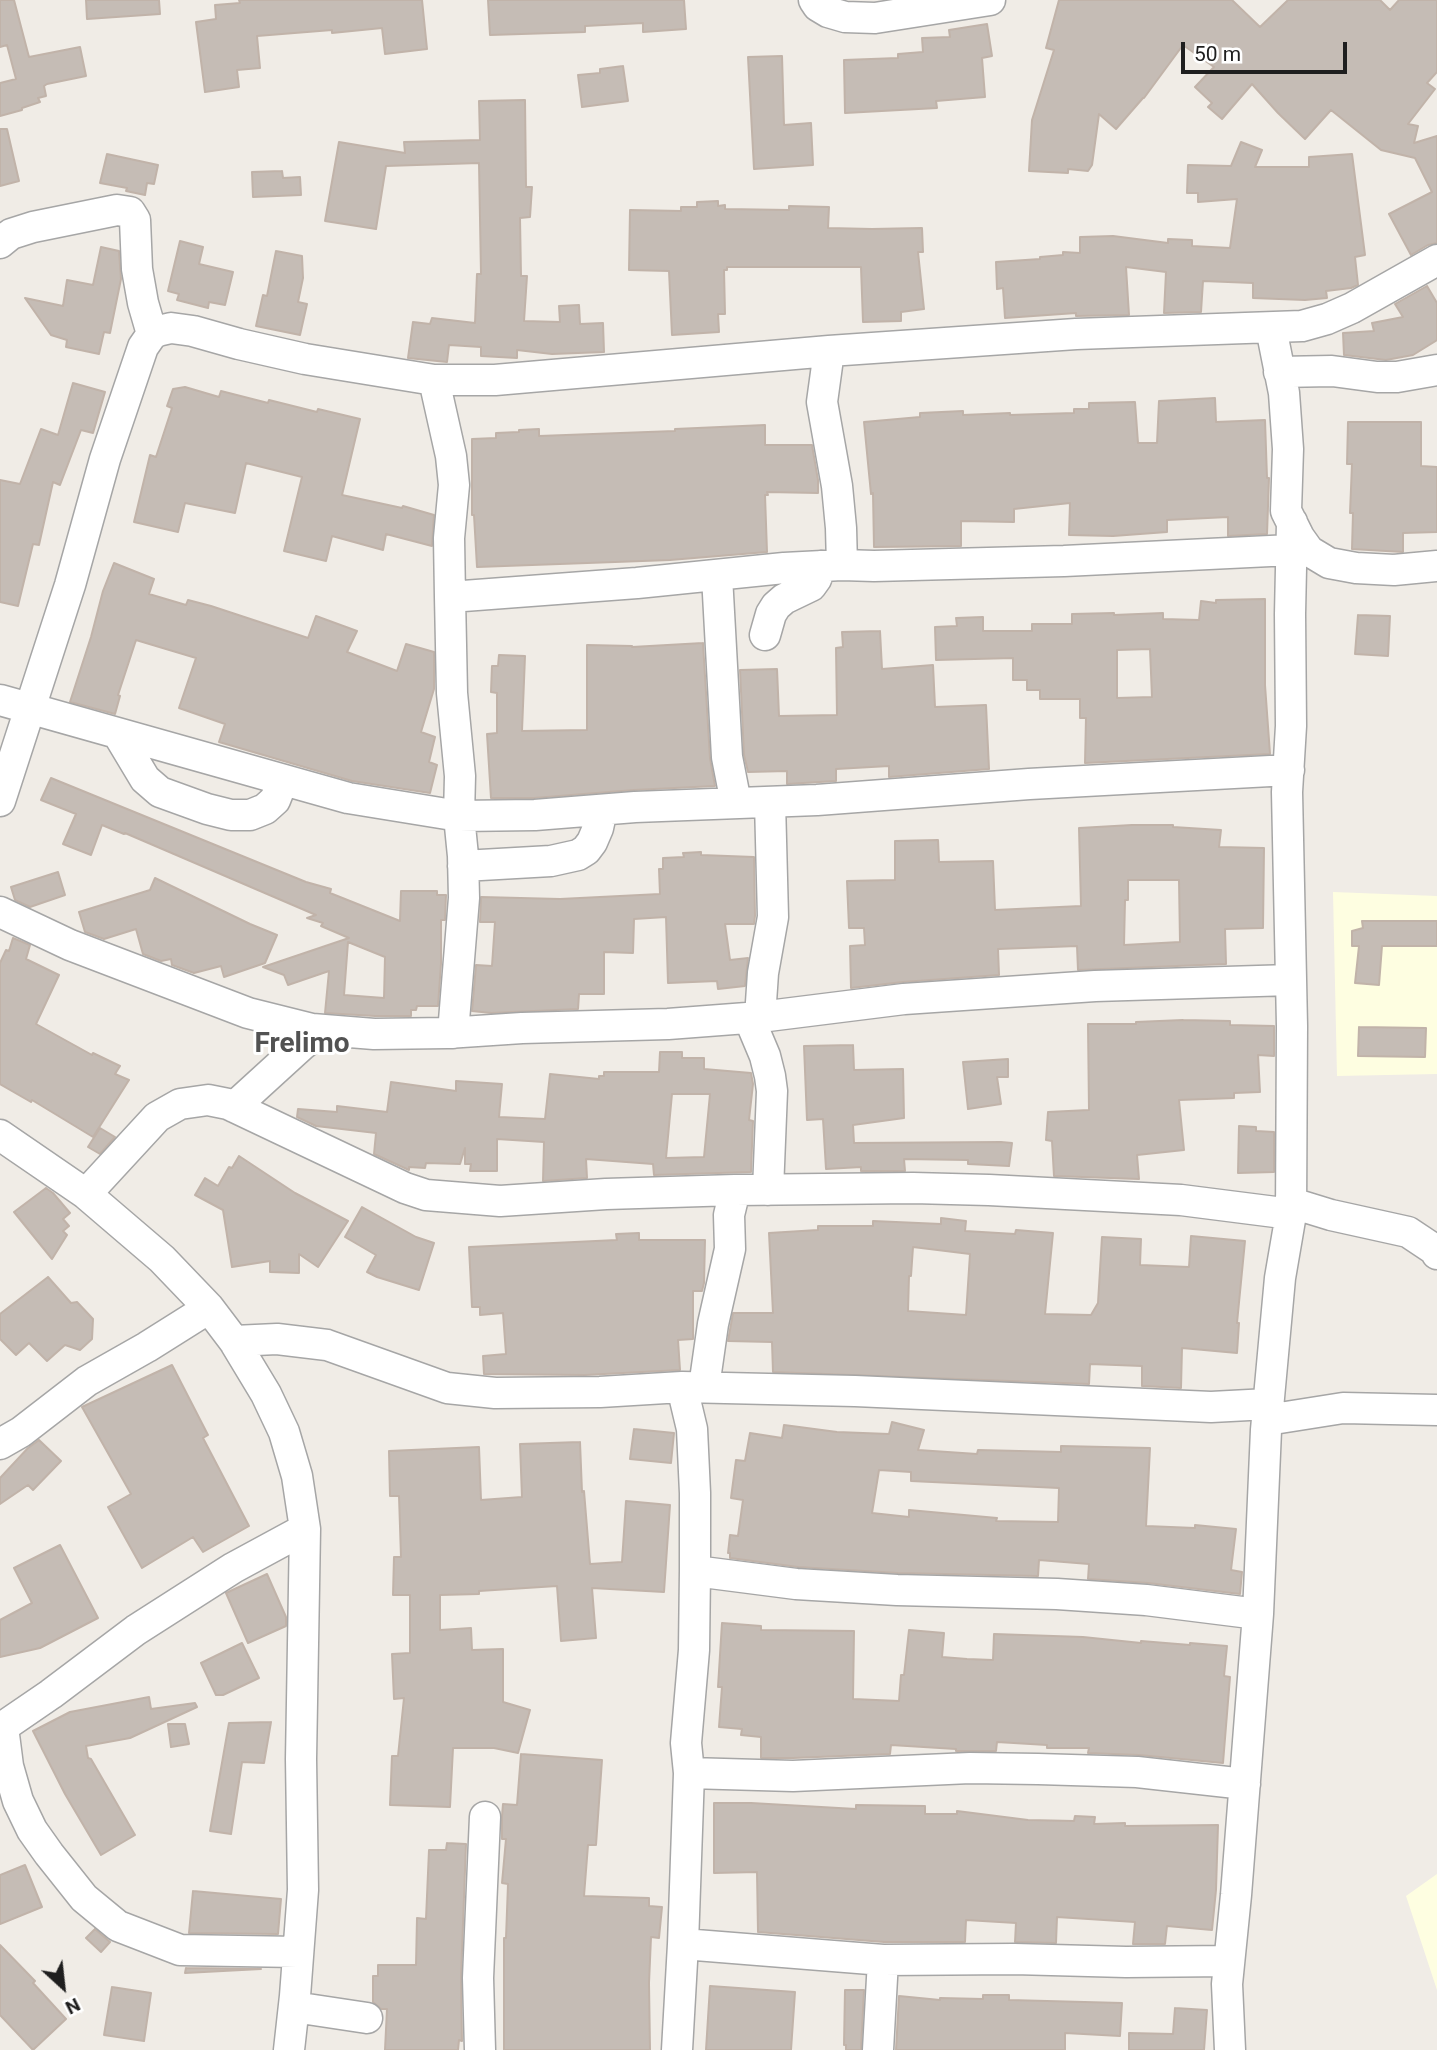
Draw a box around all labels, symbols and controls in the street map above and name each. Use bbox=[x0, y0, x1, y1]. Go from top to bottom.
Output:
scale bar bbox=[1185, 28, 1351, 72]
text: 50 m bbox=[1194, 42, 1241, 66]
district label: Frelimo bbox=[254, 1028, 350, 1062]
north arrow bbox=[28, 1952, 98, 2022]
text: N bbox=[62, 1993, 84, 2019]

